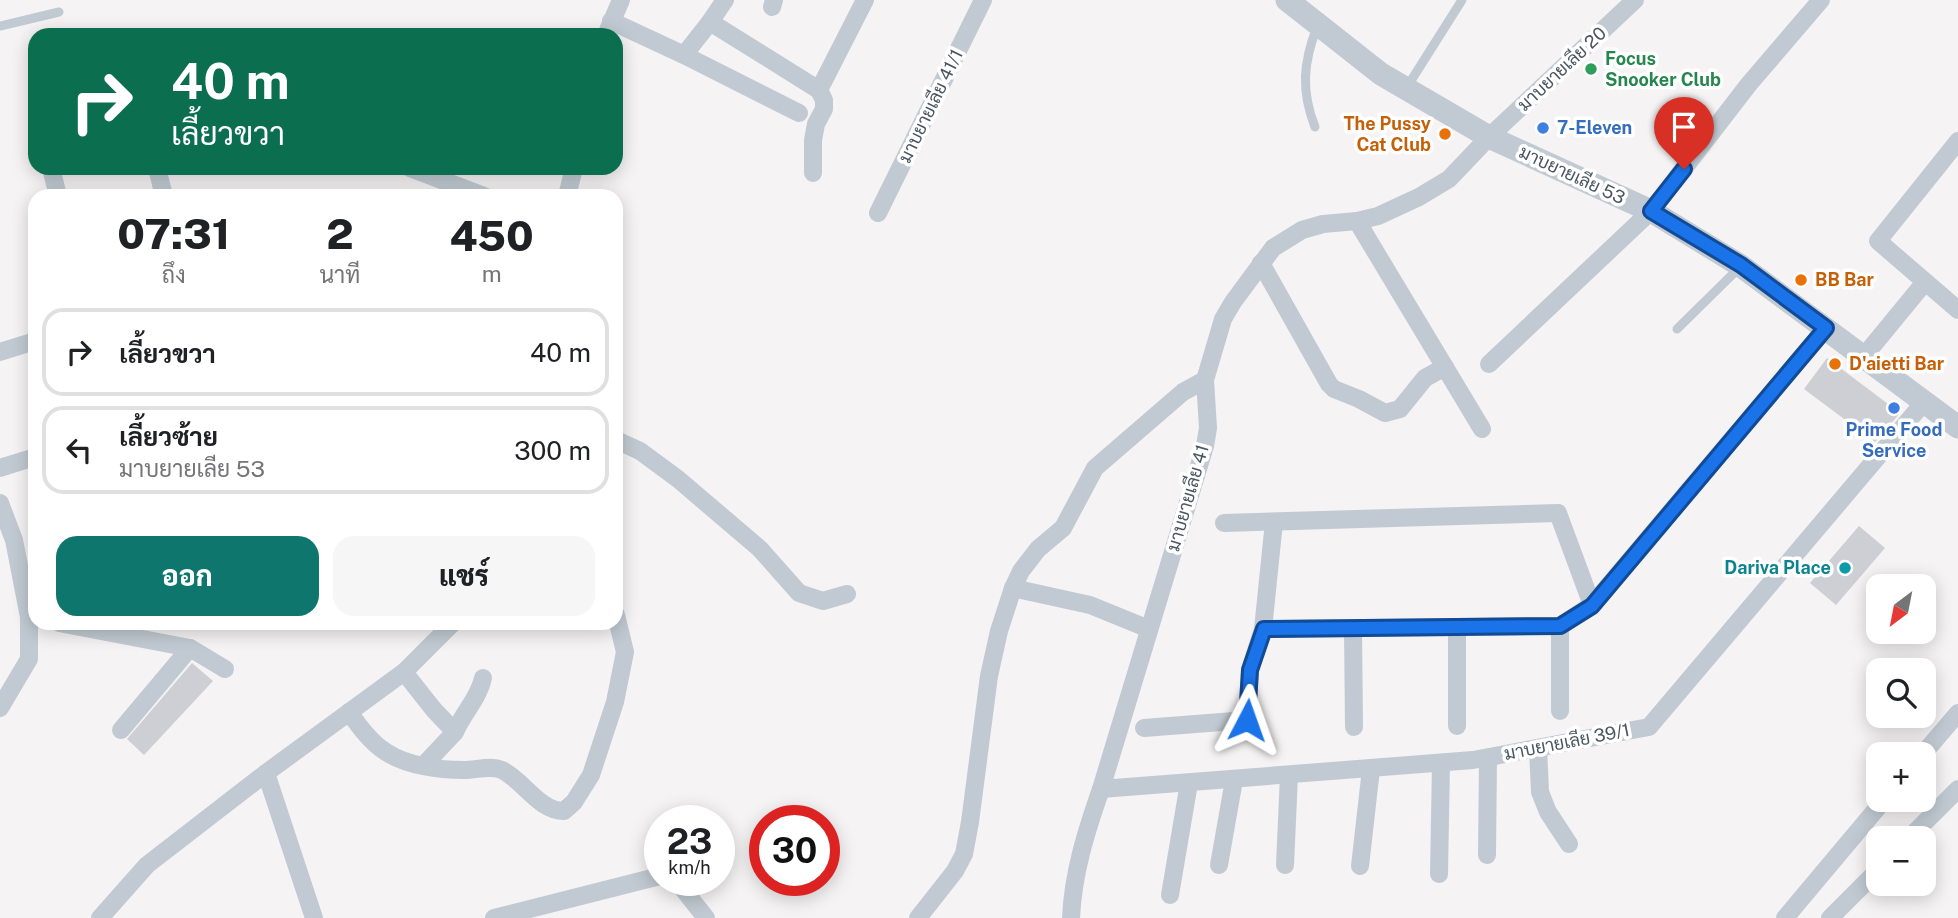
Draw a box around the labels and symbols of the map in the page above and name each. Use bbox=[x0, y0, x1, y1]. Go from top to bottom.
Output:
street label: มาบยายเลีย 20 bbox=[1512, 21, 1610, 115]
street label: มาบยายเลีย 41/1 bbox=[892, 45, 967, 166]
place label: Focus Snooker Club bbox=[1605, 48, 1721, 90]
marker: Focus Snooker Club bbox=[1583, 61, 1599, 77]
pin bbox=[1654, 97, 1714, 169]
place label: The Pussy Cat Club bbox=[1343, 113, 1431, 155]
place label: 7-Eleven bbox=[1557, 117, 1632, 138]
marker: 7-Eleven bbox=[1535, 120, 1551, 136]
marker: The Pussy Cat Club bbox=[1437, 126, 1453, 142]
street label: มาบยายเลีย 53 bbox=[1516, 139, 1629, 208]
place label: BB Bar bbox=[1815, 269, 1874, 290]
marker: BB Bar bbox=[1793, 272, 1809, 288]
place label: D'aietti Bar bbox=[1849, 353, 1945, 374]
marker: D'aietti Bar bbox=[1827, 356, 1843, 372]
marker: Prime Food Service bbox=[1886, 400, 1902, 416]
place label: Prime Food Service bbox=[1846, 419, 1942, 461]
street label: มาบยายเลีย 41 bbox=[1160, 442, 1213, 554]
place label: Dariva Place bbox=[1724, 557, 1831, 578]
marker: Dariva Place bbox=[1837, 560, 1853, 576]
north arrow bbox=[1866, 574, 1936, 644]
position arrow bbox=[1210, 683, 1284, 757]
street label: มาบยายเลีย 39/1 bbox=[1502, 717, 1631, 764]
speed limit sign: 30 bbox=[749, 805, 840, 896]

